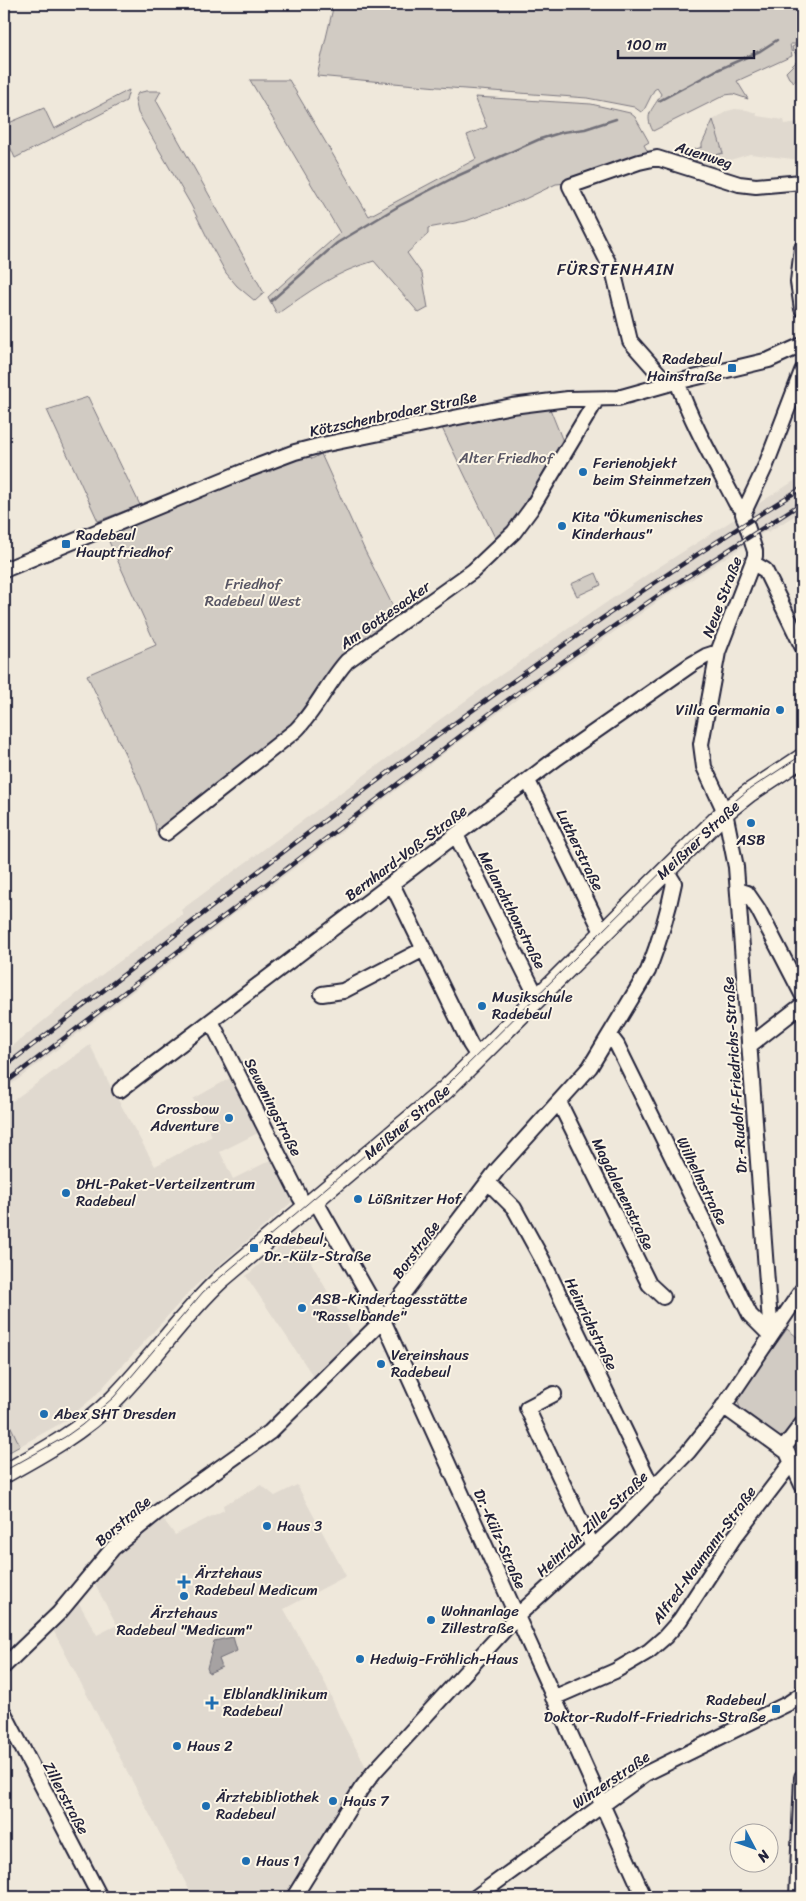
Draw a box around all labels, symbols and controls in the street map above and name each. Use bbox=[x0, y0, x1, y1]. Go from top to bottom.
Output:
scale bar bbox=[618, 28, 755, 60]
text: 100 m bbox=[626, 32, 667, 58]
street label: Auenweg bbox=[671, 133, 736, 176]
district label: FÜRSTENHAIN bbox=[557, 255, 675, 284]
place label: Radebeul Hainstraße bbox=[647, 346, 723, 389]
marker: Radebeul Hainstraße bbox=[726, 362, 738, 374]
street label: Kötzschenbrodaer Straße bbox=[307, 384, 479, 444]
park label: Alter Friedhof bbox=[458, 445, 555, 471]
place label: Ferienobjekt beim Steinmetzen bbox=[593, 450, 711, 493]
marker: Ferienobjekt beim Steinmetzen bbox=[577, 466, 589, 478]
place label: Kita "Ökumenisches Kinderhaus" bbox=[572, 504, 703, 547]
marker: Kita "Ökumenisches Kinderhaus" bbox=[556, 520, 568, 532]
place label: Radebeul Hauptfriedhof bbox=[76, 522, 174, 565]
marker: Radebeul Hauptfriedhof bbox=[60, 538, 72, 550]
street label: Neue Straße bbox=[695, 552, 749, 641]
park label: Friedhof Radebeul West bbox=[205, 571, 302, 614]
street label: Am Gottesacker bbox=[333, 573, 437, 657]
place label: Villa Germania bbox=[675, 697, 770, 723]
marker: Villa Germania bbox=[774, 704, 786, 716]
street label: Meißner Straße bbox=[650, 794, 746, 886]
street label: Bernhard-Voß-Straße bbox=[339, 798, 473, 908]
street label: Lutherstraße bbox=[549, 805, 611, 896]
marker: ASB bbox=[745, 817, 757, 829]
place label: ASB bbox=[736, 827, 766, 853]
street label: Melanchthonstraße bbox=[471, 846, 553, 974]
street label: Dr.-Rudolf-Friedrichs-Straße bbox=[715, 975, 755, 1174]
place label: Musikschule Radebeul bbox=[492, 984, 573, 1027]
marker: Musikschule Radebeul bbox=[476, 1000, 488, 1012]
street label: Seweningstraße bbox=[237, 1053, 309, 1161]
street label: Meißner Straße bbox=[358, 1077, 457, 1166]
place label: Crossbow Adventure bbox=[149, 1096, 220, 1139]
marker: Crossbow Adventure bbox=[223, 1112, 235, 1124]
street label: Wilhelmstraße bbox=[669, 1132, 735, 1230]
street label: Magdalenenstraße bbox=[585, 1133, 661, 1255]
place label: DHL-Paket-Verteilzentrum Radebeul bbox=[76, 1171, 255, 1214]
place label: Lößnitzer Hof bbox=[368, 1186, 463, 1212]
marker: DHL-Paket-Verteilzentrum Radebeul bbox=[60, 1187, 72, 1199]
marker: Lößnitzer Hof bbox=[352, 1193, 364, 1205]
street label: Borstraße bbox=[385, 1215, 447, 1285]
place label: Radebeul, Dr.-Külz-Straße bbox=[264, 1226, 372, 1269]
marker: Radebeul, Dr.-Külz-Straße bbox=[248, 1242, 260, 1254]
street label: Heinrichstraße bbox=[557, 1273, 625, 1375]
place label: ASB-Kindertagesstätte "Rasselbande" bbox=[311, 1286, 468, 1329]
marker: ASB-Kindertagesstätte "Rasselbande" bbox=[296, 1302, 308, 1314]
place label: Vereinshaus Radebeul bbox=[391, 1342, 469, 1385]
marker: Vereinshaus Radebeul bbox=[375, 1358, 387, 1370]
place label: Abex SHT Dresden bbox=[53, 1401, 176, 1427]
marker: Abex SHT Dresden bbox=[38, 1408, 50, 1420]
street label: Heinrich-Zille-Straße bbox=[530, 1464, 655, 1583]
street label: Alfred-Naumann-Straße bbox=[644, 1480, 763, 1630]
street label: Dr.-Külz-Straße bbox=[466, 1485, 534, 1594]
street label: Borstraße bbox=[89, 1489, 157, 1553]
place label: Haus 3 bbox=[277, 1513, 322, 1539]
marker: Haus 3 bbox=[261, 1520, 273, 1532]
place label: Ärztehaus Radebeul Medicum bbox=[194, 1560, 318, 1603]
marker: Ärztehaus Radebeul Medicum bbox=[177, 1575, 191, 1589]
marker: Ärztehaus Radebeul "Medicum" bbox=[178, 1590, 190, 1602]
place label: Wohnanlage Zillestraße bbox=[441, 1598, 519, 1641]
place label: Ärztehaus Radebeul "Medicum" bbox=[116, 1600, 252, 1643]
marker: Wohnanlage Zillestraße bbox=[425, 1614, 437, 1626]
place label: Hedwig-Fröhlich-Haus bbox=[370, 1646, 519, 1672]
marker: Hedwig-Fröhlich-Haus bbox=[354, 1653, 366, 1665]
place label: Elblandklinikum Radebeul bbox=[223, 1681, 328, 1724]
place label: Radebeul Doktor-Rudolf-Friedrichs-Straße bbox=[544, 1687, 767, 1730]
marker: Elblandklinikum Radebeul bbox=[205, 1696, 219, 1710]
marker: Radebeul Doktor-Rudolf-Friedrichs-Straße bbox=[770, 1703, 782, 1715]
place label: Haus 2 bbox=[187, 1733, 233, 1759]
marker: Haus 2 bbox=[171, 1740, 183, 1752]
street label: Winzerstraße bbox=[566, 1744, 656, 1816]
street label: Zillerstraße bbox=[36, 1757, 96, 1840]
place label: Ärztebibliothek Radebeul bbox=[215, 1784, 319, 1827]
place label: Haus 7 bbox=[343, 1788, 390, 1814]
marker: Haus 7 bbox=[327, 1795, 339, 1807]
marker: Ärztebibliothek Radebeul bbox=[200, 1800, 212, 1812]
north arrow bbox=[728, 1824, 778, 1874]
text: N bbox=[751, 1844, 777, 1868]
place label: Haus 1 bbox=[256, 1848, 299, 1874]
marker: Haus 1 bbox=[240, 1855, 252, 1867]

